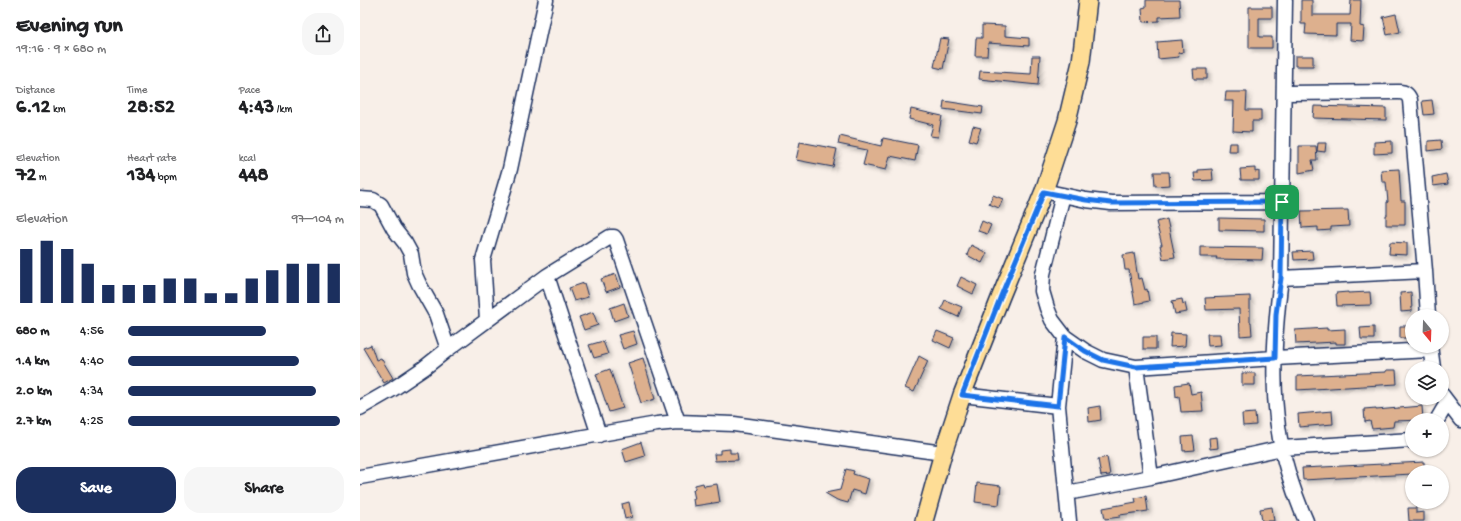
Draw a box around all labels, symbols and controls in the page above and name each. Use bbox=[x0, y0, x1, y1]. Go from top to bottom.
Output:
button: share bbox=[302, 13, 344, 55]
text: Evening run bbox=[16, 14, 123, 40]
text: 19:16 · 9 × 680 m bbox=[16, 42, 106, 57]
text: Distance bbox=[16, 85, 55, 97]
text: Time bbox=[127, 85, 147, 97]
text: Pace bbox=[239, 85, 260, 97]
text: 6.12 bbox=[16, 97, 50, 120]
text: 28:52 bbox=[127, 97, 175, 120]
text: 4:43 bbox=[239, 97, 274, 120]
text: km bbox=[50, 104, 66, 116]
text: /km bbox=[274, 104, 292, 116]
text: Elevation bbox=[16, 153, 60, 165]
text: Heart rate bbox=[127, 153, 177, 165]
text: kcal bbox=[239, 153, 256, 165]
text: 72 bbox=[16, 165, 36, 188]
text: 134 bbox=[127, 165, 155, 188]
text: 448 bbox=[239, 165, 269, 188]
text: m bbox=[36, 172, 47, 184]
text: bpm bbox=[155, 172, 177, 184]
pin bbox=[1265, 185, 1299, 219]
icon: arrive bbox=[1271, 191, 1293, 213]
text: Elevation bbox=[16, 212, 68, 227]
text: 97–104 m bbox=[292, 212, 344, 227]
north arrow bbox=[1405, 309, 1449, 353]
map controls bbox=[1405, 309, 1449, 509]
text: 680 m bbox=[16, 324, 49, 339]
text: 4:56 bbox=[80, 324, 104, 339]
text: 1.4 km bbox=[16, 354, 50, 369]
text: 4:40 bbox=[80, 354, 104, 369]
button: layers bbox=[1405, 361, 1449, 405]
text: 2.0 km bbox=[16, 384, 52, 399]
text: 4:34 bbox=[80, 384, 103, 399]
button: + bbox=[1405, 413, 1449, 457]
text: 2.7 km bbox=[16, 414, 51, 429]
text: 4:25 bbox=[80, 414, 103, 429]
button: − bbox=[1405, 465, 1449, 509]
button: Save bbox=[16, 467, 176, 513]
button: Share bbox=[184, 467, 344, 513]

